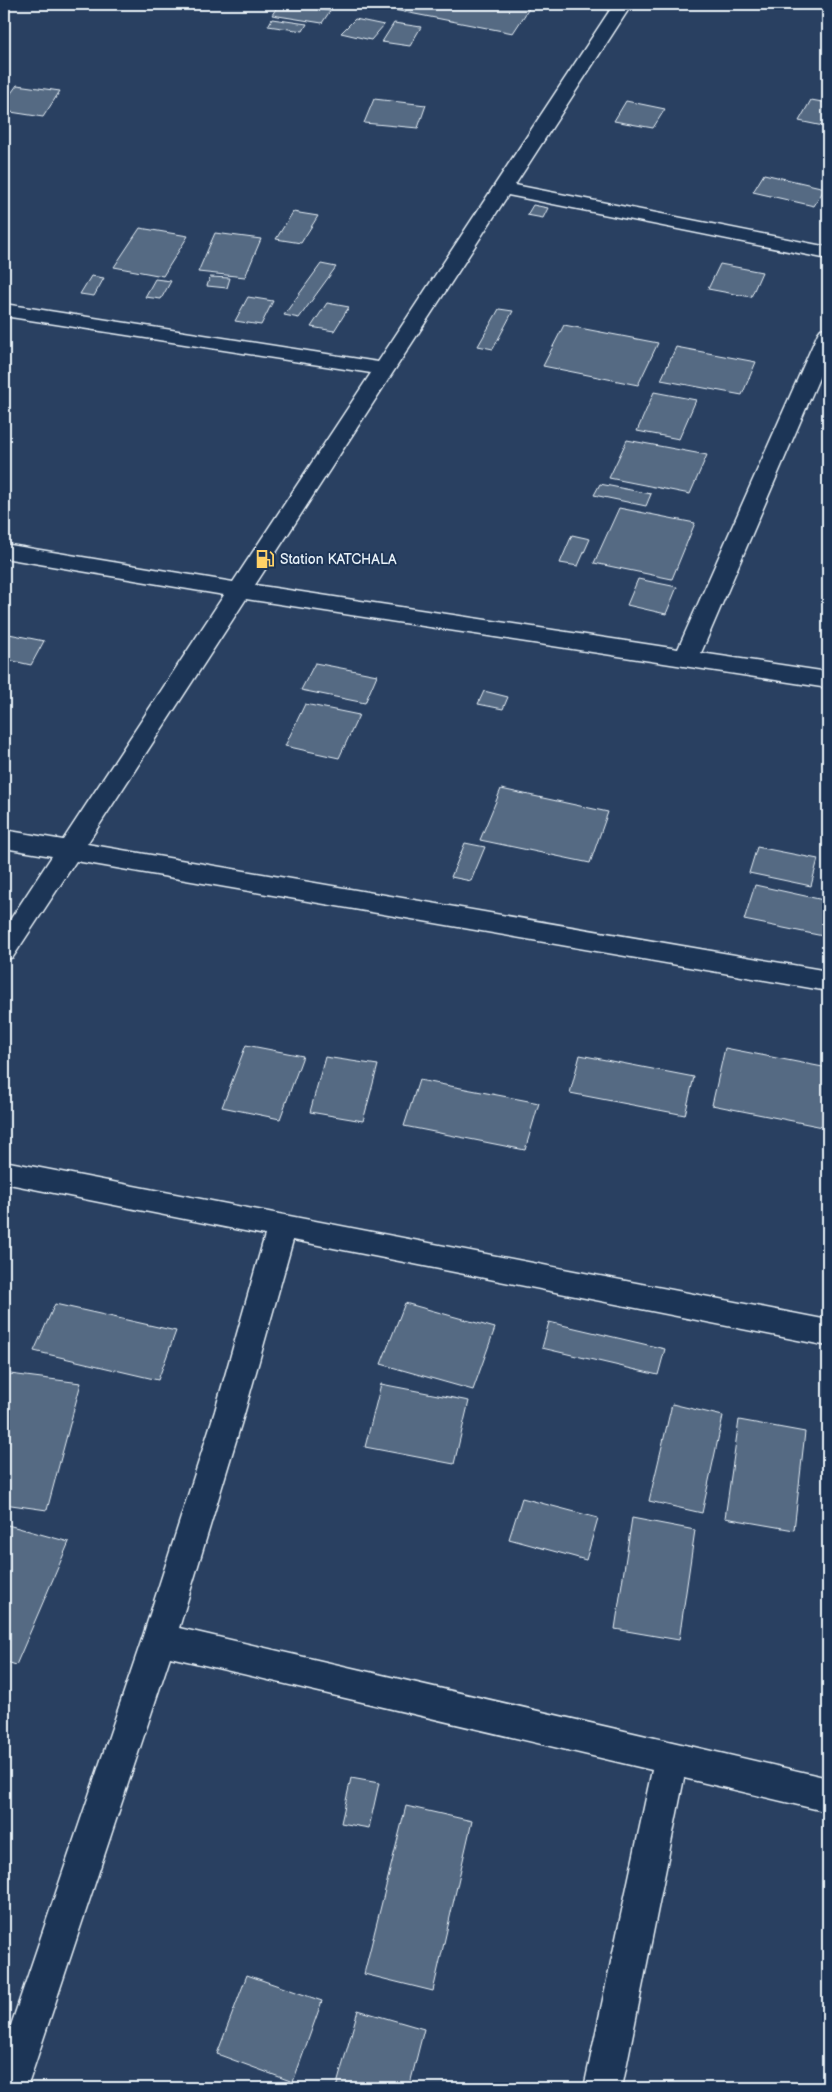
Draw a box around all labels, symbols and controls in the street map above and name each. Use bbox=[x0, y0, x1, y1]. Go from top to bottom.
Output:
fuel station icon: Station KATCHALA bbox=[254, 548, 276, 570]
place label: Station KATCHALA bbox=[280, 551, 397, 568]

